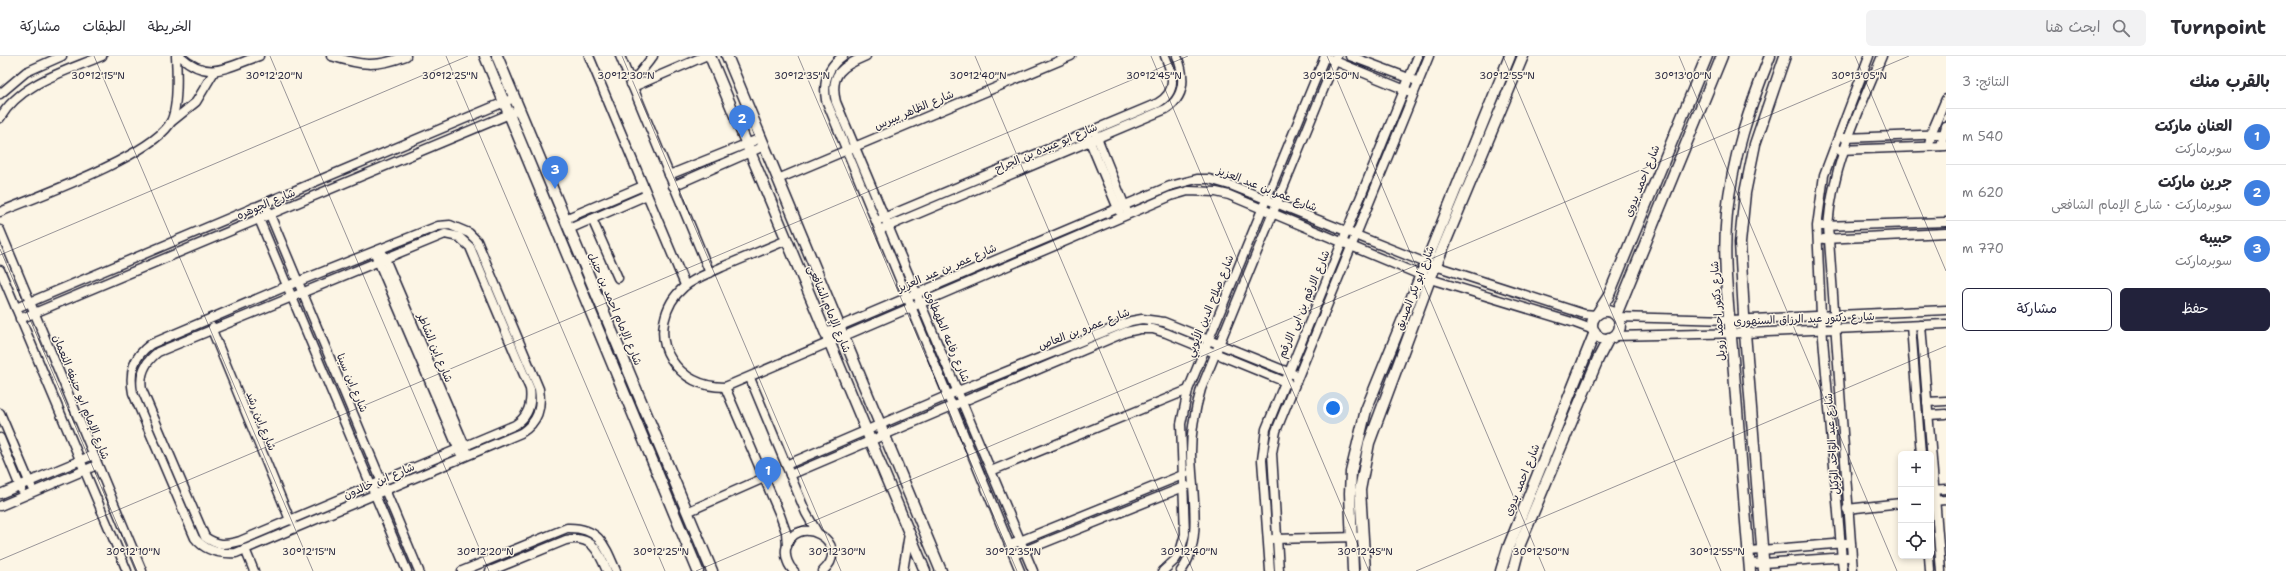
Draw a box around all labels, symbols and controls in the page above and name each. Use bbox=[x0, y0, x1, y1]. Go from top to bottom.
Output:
search box bbox=[1866, 10, 2146, 46]
text: Turnpoint bbox=[2170, 15, 2266, 40]
text: مشاركة bbox=[20, 17, 60, 35]
text: الطبقات bbox=[82, 17, 126, 35]
text: الخريطة bbox=[148, 17, 191, 35]
text: ابحث هنا bbox=[2045, 17, 2100, 37]
icon: search bbox=[2110, 17, 2132, 39]
text: 30°12'15"N bbox=[71, 69, 125, 82]
text: 30°12'20"N bbox=[245, 69, 303, 82]
text: 30°12'25"N bbox=[422, 69, 478, 82]
text: 30°12'30"N bbox=[597, 69, 655, 82]
text: 30°12'35"N bbox=[774, 69, 830, 82]
text: 30°12'40"N bbox=[949, 69, 1007, 82]
text: 30°12'45"N bbox=[1126, 69, 1182, 82]
text: 30°12'50"N bbox=[1303, 69, 1359, 82]
text: 30°12'55"N bbox=[1479, 69, 1535, 82]
text: 30°13'00"N bbox=[1654, 69, 1712, 82]
text: 30°13'05"N bbox=[1831, 69, 1887, 82]
text: بالقرب منك bbox=[2190, 70, 2270, 92]
text: النتائج: 3 bbox=[1962, 73, 2009, 90]
street label: شارع الظاهر بيبرس bbox=[872, 86, 957, 134]
pin: 2 bbox=[729, 105, 755, 138]
text: العنان ماركت bbox=[2155, 116, 2232, 136]
street label: شارع ابو عبيده بن الجراح bbox=[992, 120, 1100, 177]
text: 540 m bbox=[1962, 128, 2003, 145]
text: 1 bbox=[2254, 128, 2260, 145]
text: سوبرماركت bbox=[2175, 140, 2232, 157]
street label: شارع احمد بدوى bbox=[1621, 143, 1664, 220]
pin: 3 bbox=[542, 156, 568, 189]
street label: شارع عمر بن عبد العزيز bbox=[1213, 163, 1319, 216]
text: جرين ماركت bbox=[2158, 172, 2232, 192]
text: 620 m bbox=[1962, 184, 2004, 201]
text: 2 bbox=[2252, 184, 2262, 201]
street label: شارع الجوهره bbox=[234, 185, 298, 224]
text: سوبرماركت · شارع الإمام الشافعى bbox=[2051, 196, 2232, 213]
text: حبيبه bbox=[2200, 228, 2232, 248]
street label: شارع عمر بن عبد العزيز bbox=[894, 240, 999, 297]
text: 770 m bbox=[1962, 240, 2004, 257]
text: 3 bbox=[2252, 240, 2262, 257]
street label: شارع ابو بكر الصديق bbox=[1392, 243, 1439, 333]
street label: شارع الارقم بن ابى الارقم bbox=[1274, 248, 1334, 361]
street label: شارع الإمام احمد بن حنبل bbox=[584, 250, 646, 368]
text: سوبرماركت bbox=[2175, 252, 2232, 269]
street label: شارع صلاح الدين الأيوبي bbox=[1183, 253, 1240, 360]
street label: شارع دكتور احمد زويل bbox=[1707, 261, 1730, 361]
street label: شارع الإمام الشافعى bbox=[803, 263, 854, 356]
street label: شارع رفاعه الطهطاوى bbox=[920, 288, 973, 385]
button: مشاركة bbox=[1962, 288, 2112, 331]
button: حفظ bbox=[2120, 288, 2270, 331]
street label: شارع عمرو بن العاص bbox=[1036, 305, 1132, 354]
street label: شارع دكتور عبد الرزاق السنهورى bbox=[1733, 309, 1875, 330]
street label: شارع ابن الشاطر bbox=[412, 310, 456, 385]
street label: شارع الإمام ابو حنيفه النعمان bbox=[48, 332, 113, 462]
street label: شارع ابن سينا bbox=[332, 351, 371, 415]
street label: شارع ابن رشد bbox=[241, 389, 280, 453]
street label: شارع عبد الواحد الوكيل bbox=[1821, 393, 1844, 495]
your location bbox=[1323, 398, 1343, 418]
street label: شارع احمد بدوى bbox=[1501, 442, 1544, 519]
map controls bbox=[1898, 451, 1934, 559]
button: + bbox=[1898, 451, 1934, 487]
pin: 1 bbox=[755, 457, 781, 490]
street label: شارع ابن خالدون bbox=[341, 459, 417, 504]
button: − bbox=[1898, 487, 1934, 523]
button: locate bbox=[1898, 523, 1934, 559]
text: 30°12'10"N bbox=[106, 545, 160, 558]
text: 30°12'15"N bbox=[282, 545, 336, 558]
text: 30°12'20"N bbox=[456, 545, 514, 558]
text: 30°12'25"N bbox=[633, 545, 689, 558]
text: 30°12'30"N bbox=[808, 545, 866, 558]
text: 30°12'35"N bbox=[985, 545, 1041, 558]
text: 30°12'40"N bbox=[1160, 545, 1218, 558]
text: 30°12'45"N bbox=[1337, 545, 1393, 558]
text: 30°12'50"N bbox=[1513, 545, 1569, 558]
text: 30°12'55"N bbox=[1689, 545, 1745, 558]

